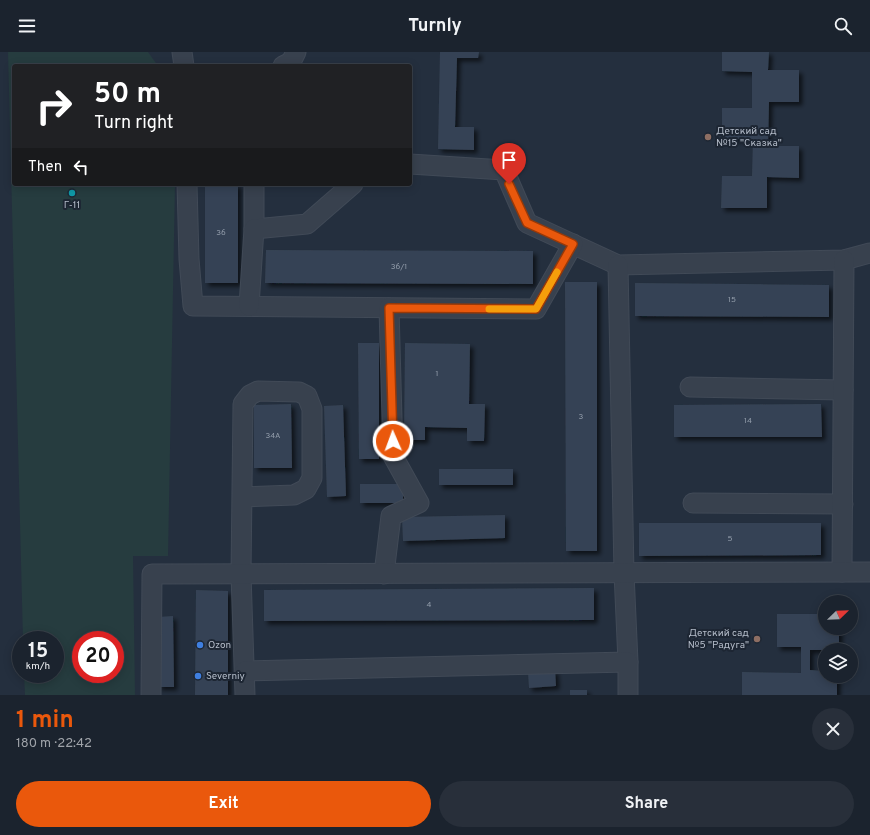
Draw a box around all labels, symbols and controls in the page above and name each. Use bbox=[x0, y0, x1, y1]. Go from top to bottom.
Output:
icon: menu bbox=[16, 15, 38, 37]
text: Turnly bbox=[408, 15, 462, 38]
icon: search bbox=[832, 15, 854, 37]
text: 50 m bbox=[94, 77, 161, 113]
icon: right bbox=[28, 80, 80, 132]
text: Turn right bbox=[94, 112, 174, 135]
place label: Детский сад №15 "Сказка" bbox=[716, 125, 782, 150]
marker: Детский сад №15 "Сказка" bbox=[703, 132, 713, 142]
pin bbox=[492, 143, 526, 184]
icon: arrive bbox=[498, 149, 520, 171]
icon: left bbox=[70, 156, 92, 178]
text: Then bbox=[28, 158, 62, 177]
marker: Г-11 bbox=[67, 188, 77, 198]
place label: Г-11 bbox=[64, 199, 80, 212]
house number: 36 bbox=[216, 228, 226, 238]
house number: 36/1 bbox=[391, 262, 407, 272]
house number: 15 bbox=[728, 295, 736, 305]
house number: 1 bbox=[436, 369, 438, 379]
house number: 3 bbox=[579, 412, 584, 422]
house number: 14 bbox=[744, 416, 752, 426]
position arrow bbox=[372, 420, 414, 462]
house number: 34А bbox=[265, 431, 281, 441]
house number: 5 bbox=[728, 534, 733, 544]
north arrow bbox=[818, 595, 858, 635]
map controls bbox=[818, 595, 858, 683]
house number: 4 bbox=[427, 600, 432, 610]
place label: Детский сад №5 "Радуга" bbox=[688, 627, 749, 652]
speed limit sign: 20 bbox=[72, 631, 124, 683]
marker: Детский сад №5 "Радуга" bbox=[752, 634, 762, 644]
text: 15 bbox=[28, 639, 48, 665]
place label: Ozon bbox=[208, 639, 231, 652]
marker: Ozon bbox=[195, 640, 205, 650]
button: layers bbox=[818, 643, 858, 683]
text: km/h bbox=[26, 660, 50, 673]
place label: Severniy bbox=[206, 670, 245, 683]
marker: Severniy bbox=[193, 671, 203, 681]
text: 1 min bbox=[16, 706, 74, 736]
button: close bbox=[812, 708, 854, 750]
text: 180 m · 22:42 bbox=[16, 736, 92, 752]
button: Exit bbox=[16, 781, 431, 827]
button: Share bbox=[439, 781, 854, 827]

